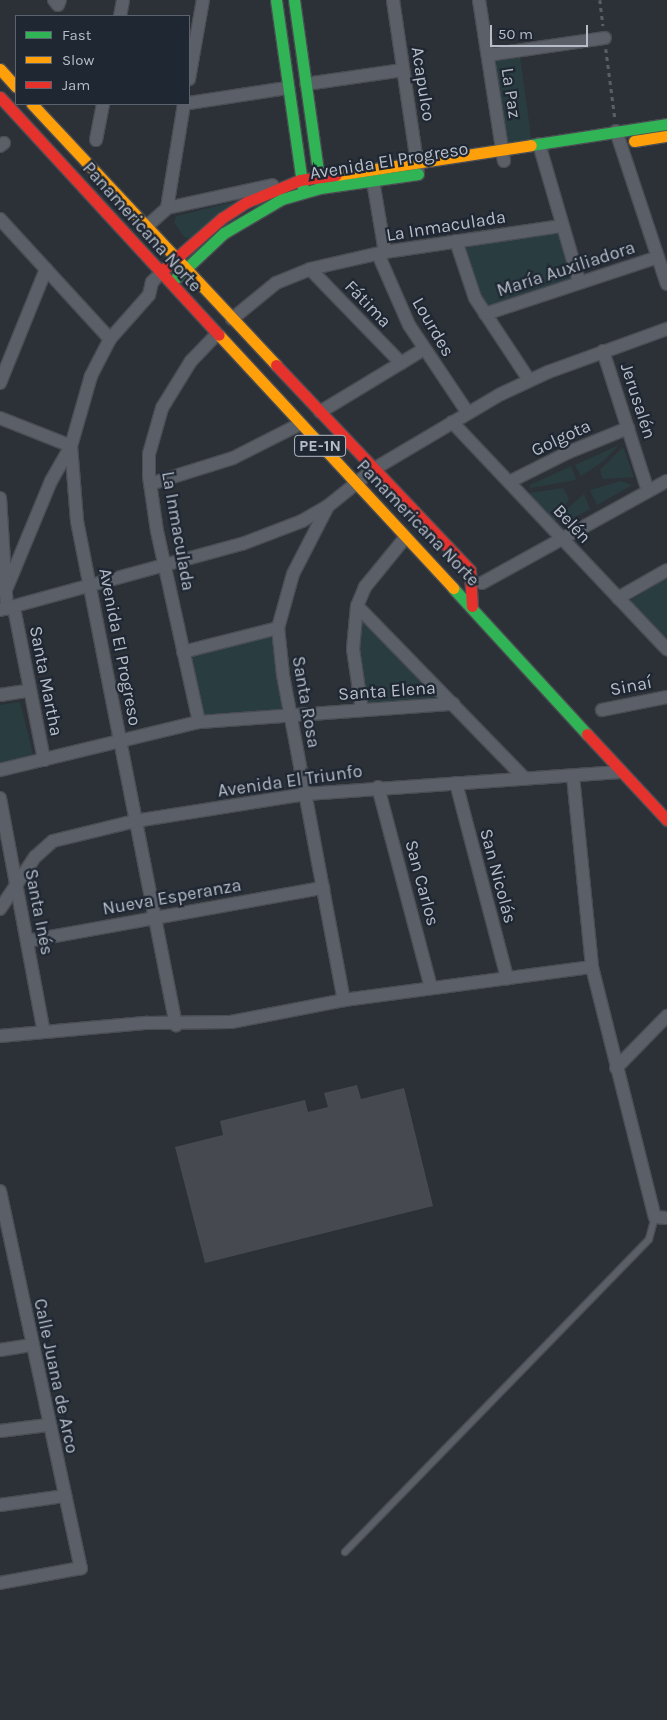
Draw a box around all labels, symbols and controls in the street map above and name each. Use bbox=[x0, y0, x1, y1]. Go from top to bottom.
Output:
legend bbox=[15, 15, 190, 105]
scale bar bbox=[492, 15, 590, 47]
text: 50 m bbox=[498, 25, 533, 43]
text: Fast bbox=[62, 26, 91, 44]
street label: Acapulco bbox=[406, 45, 440, 123]
text: Slow bbox=[62, 51, 94, 69]
street label: La Paz bbox=[496, 66, 526, 120]
text: Jam bbox=[62, 76, 90, 94]
street label: Avenida El Progreso bbox=[308, 138, 470, 184]
street label: Panamericana Norte bbox=[78, 158, 206, 296]
street label: La Inmaculada bbox=[385, 206, 507, 246]
street label: María Auxiliadora bbox=[494, 236, 638, 302]
street label: Fátima bbox=[340, 276, 396, 332]
street label: Lourdes bbox=[407, 293, 459, 361]
street label: Jerusalén bbox=[616, 360, 660, 442]
street label: Golgota bbox=[528, 415, 594, 461]
road number: PE-1N bbox=[294, 432, 346, 460]
street label: Panamericana Norte bbox=[352, 455, 484, 591]
street label: La Inmaculada bbox=[157, 470, 199, 592]
street label: Belén bbox=[549, 500, 595, 548]
street label: Avenida El Progreso bbox=[94, 566, 146, 728]
street label: Santa Martha bbox=[25, 624, 67, 738]
street label: Santa Rosa bbox=[287, 654, 325, 750]
street label: Sinaí bbox=[608, 671, 654, 701]
street label: Santa Elena bbox=[337, 677, 437, 705]
street label: Avenida El Triunfo bbox=[216, 760, 364, 802]
street label: San Nicolás bbox=[475, 826, 521, 926]
street label: San Carlos bbox=[400, 838, 444, 928]
street label: Santa Inés bbox=[20, 867, 58, 957]
street label: Nueva Esperanza bbox=[101, 874, 243, 920]
street label: Calle Juana de Arco bbox=[29, 1297, 83, 1455]

